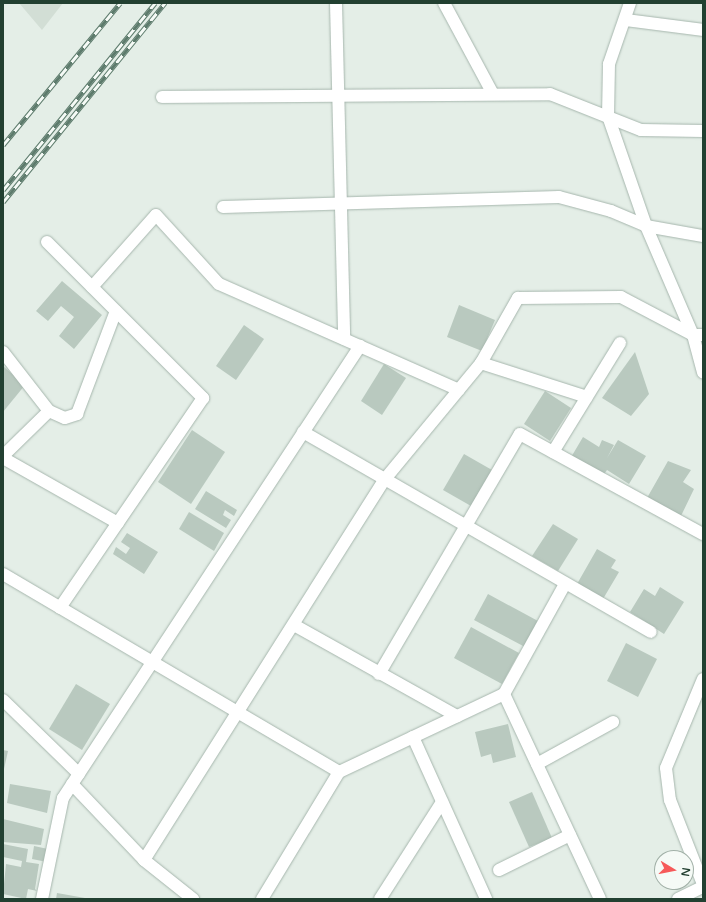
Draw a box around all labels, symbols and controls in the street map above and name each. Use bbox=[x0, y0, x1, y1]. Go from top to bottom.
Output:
north arrow bbox=[654, 850, 694, 890]
text: N bbox=[678, 867, 692, 877]

